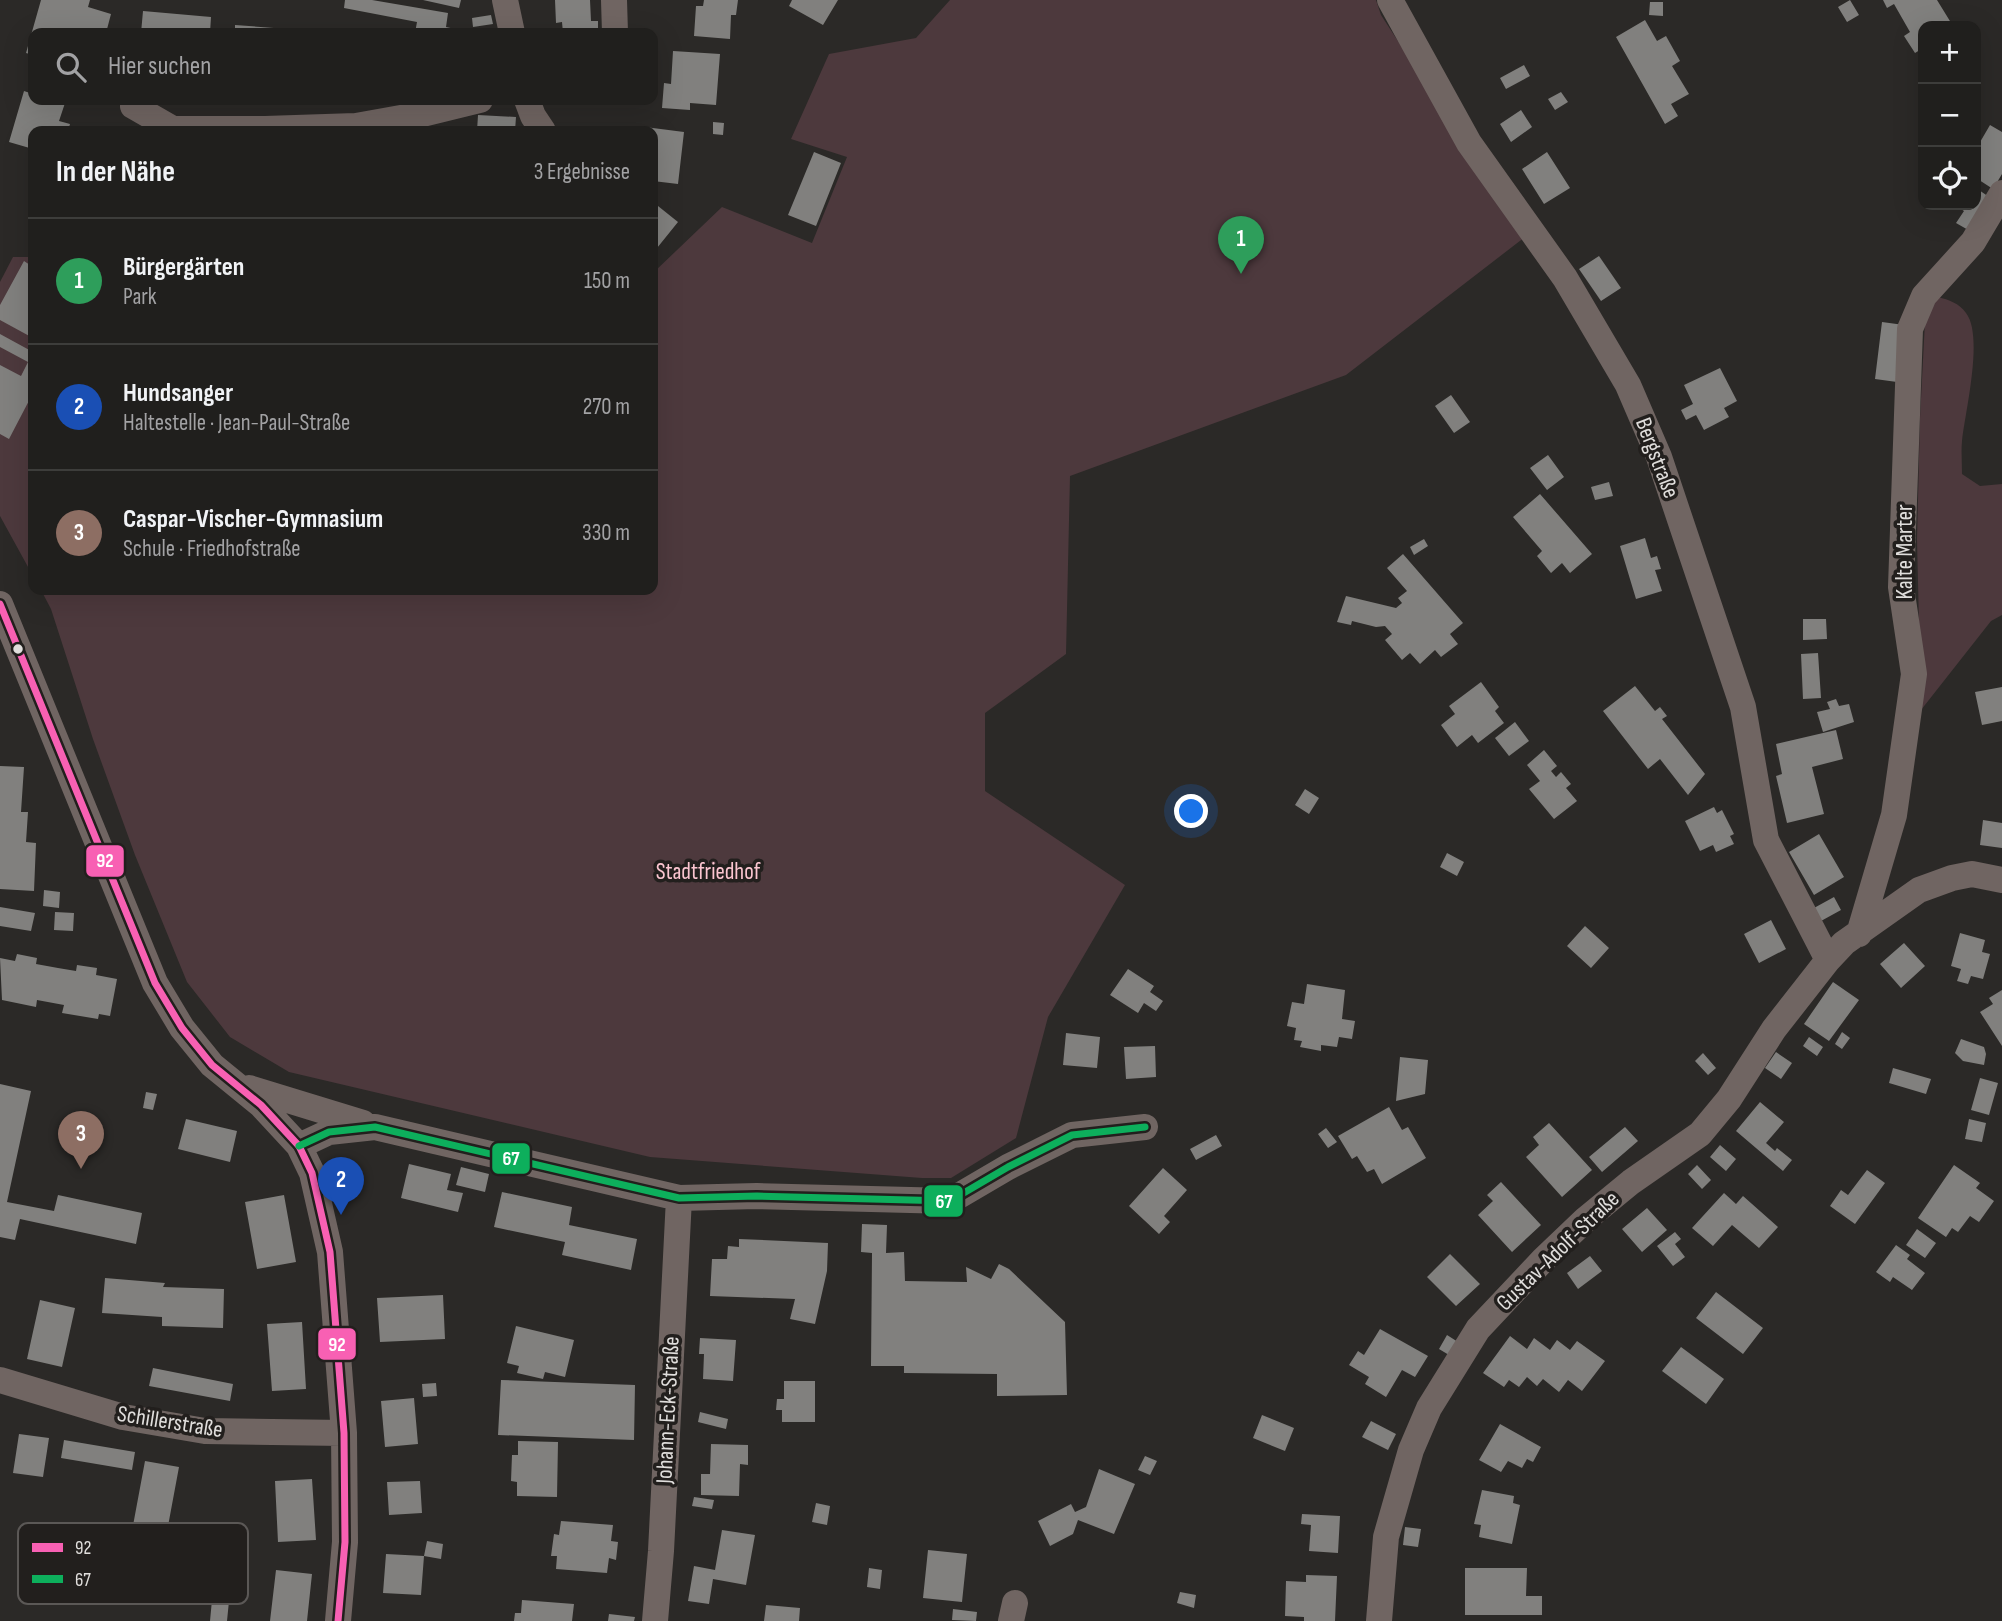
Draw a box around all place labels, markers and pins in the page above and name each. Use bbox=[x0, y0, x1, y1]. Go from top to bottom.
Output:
pin: 1 bbox=[1218, 216, 1264, 274]
unlabelled marker bbox=[11, 642, 25, 656]
pin: 3 bbox=[58, 1111, 104, 1169]
pin: 2 bbox=[318, 1157, 364, 1215]

